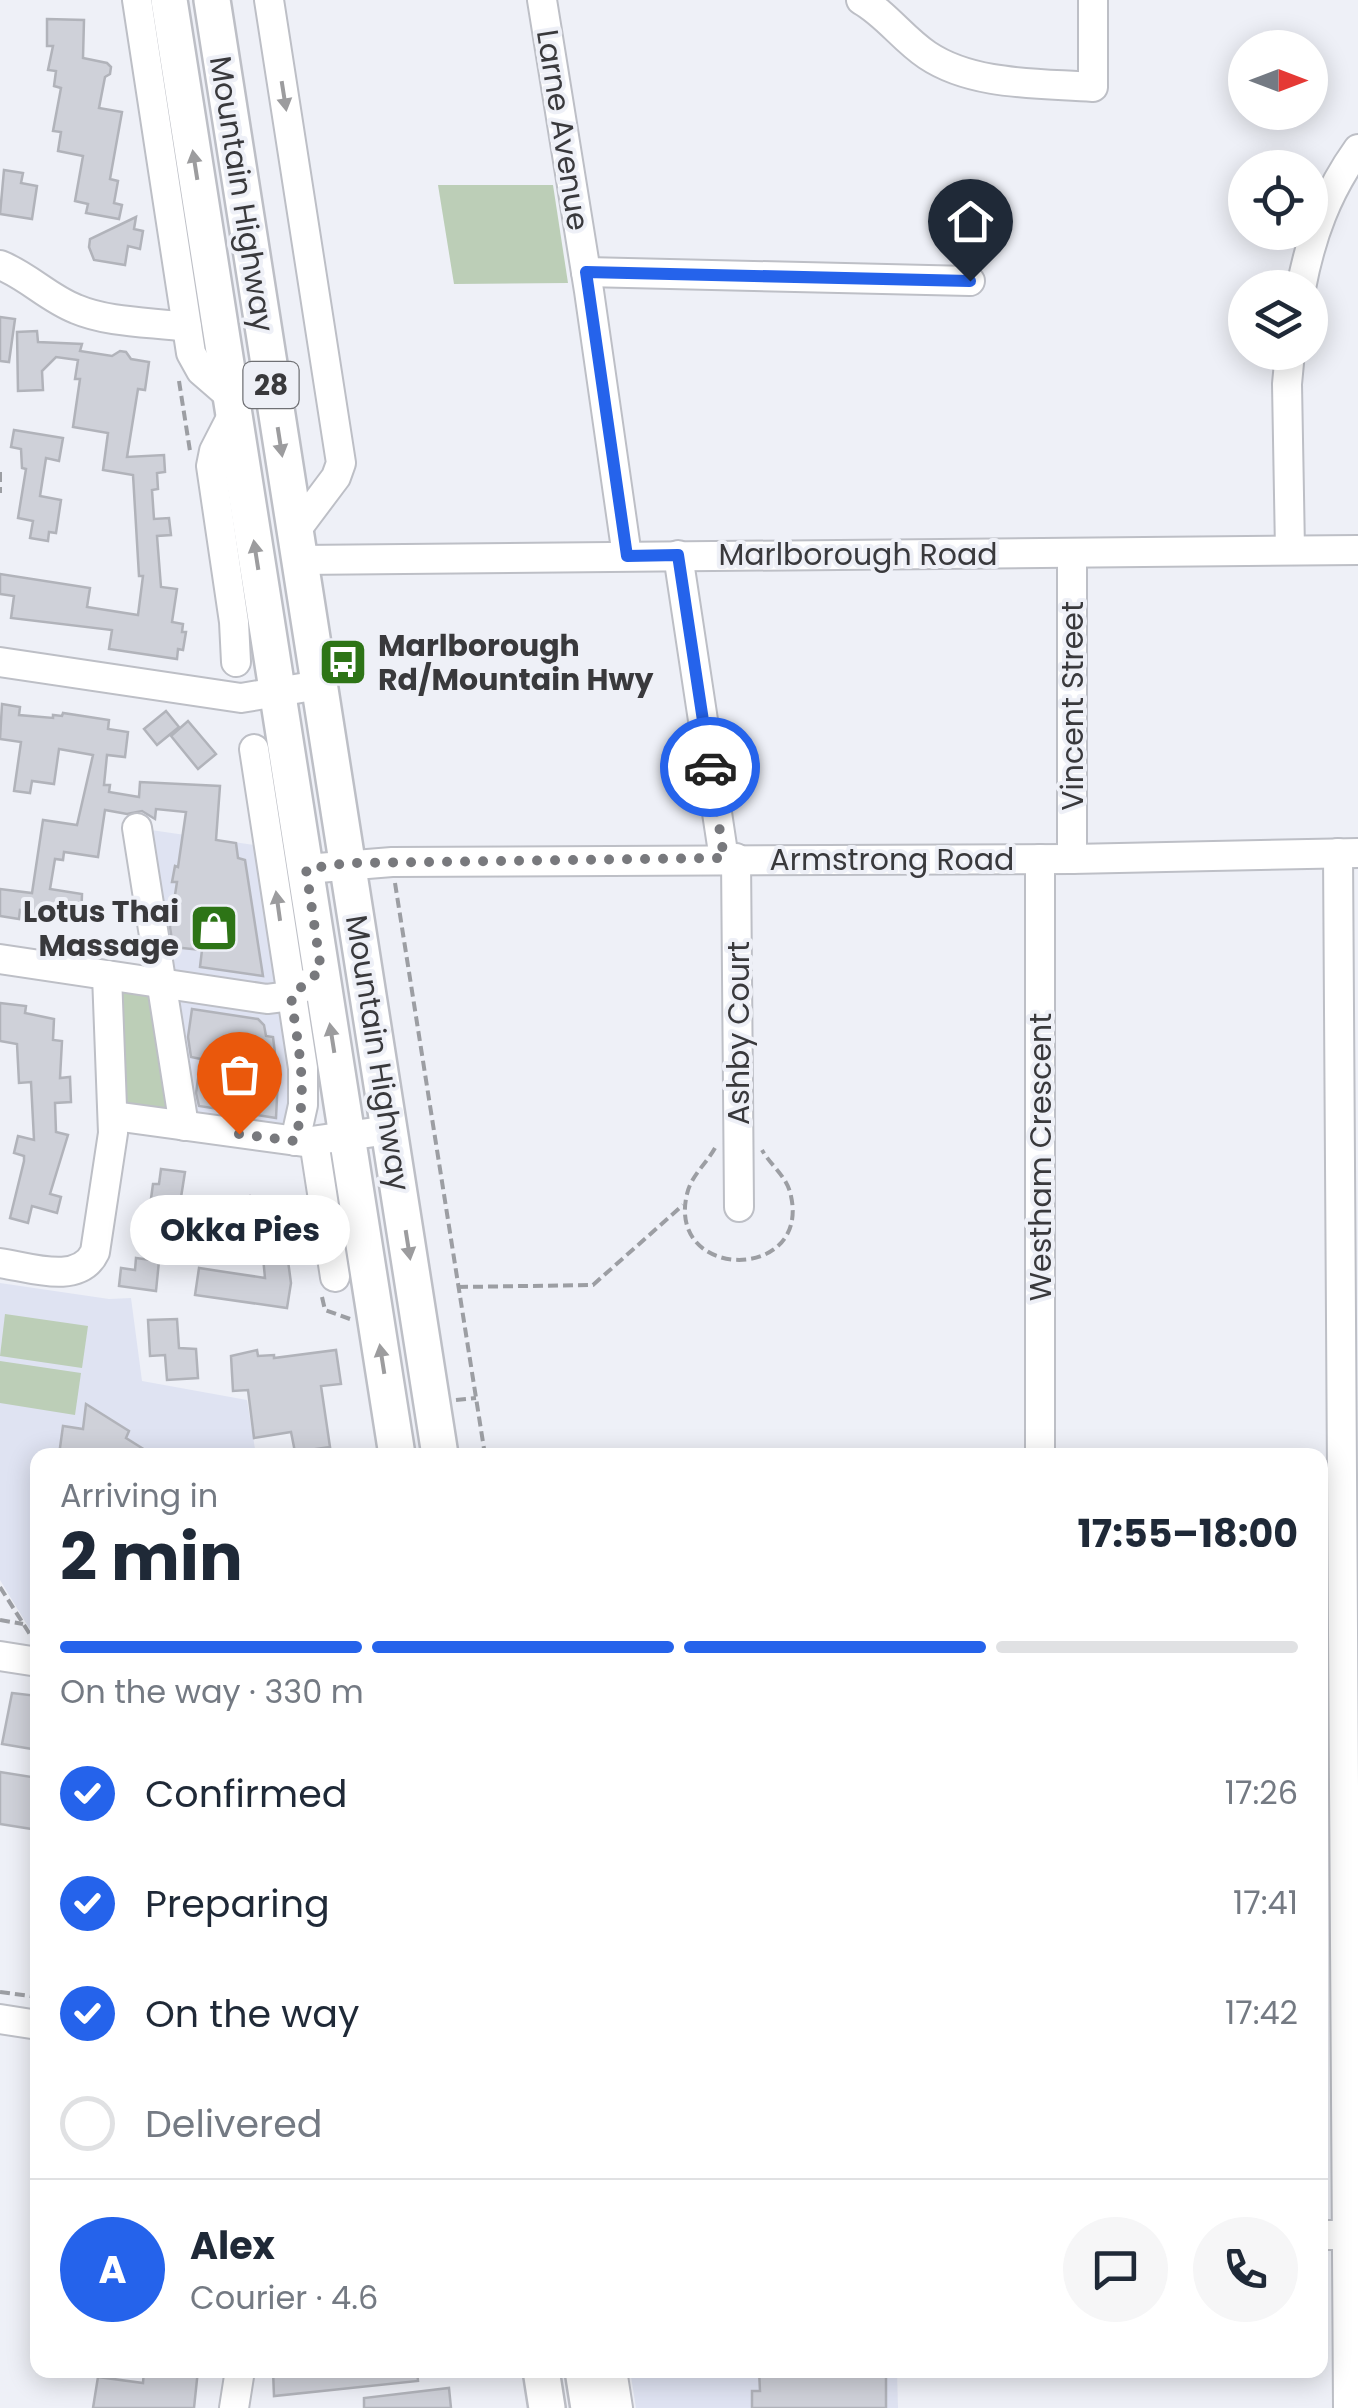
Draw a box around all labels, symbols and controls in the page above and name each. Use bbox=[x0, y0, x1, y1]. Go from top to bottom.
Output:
street label: Larne Avenue bbox=[526, 26, 600, 234]
north arrow bbox=[1228, 30, 1328, 130]
map controls bbox=[1228, 30, 1328, 370]
street label: Mountain Highway bbox=[199, 53, 285, 335]
one-way arrow bbox=[277, 81, 293, 113]
one-way arrow bbox=[186, 148, 202, 180]
button: locate bbox=[1228, 150, 1328, 250]
pin bbox=[928, 179, 1013, 282]
icon: home bbox=[943, 194, 998, 249]
button: layers bbox=[1228, 270, 1328, 370]
road number: 28 bbox=[244, 362, 298, 408]
one-way arrow bbox=[273, 427, 289, 459]
street label: Marlborough Road bbox=[718, 533, 998, 576]
one-way arrow bbox=[248, 539, 263, 570]
street label: Vincent Street bbox=[1051, 601, 1094, 811]
place label: Marlborough Rd/Mountain Hwy bbox=[378, 624, 653, 701]
bus stop icon: Marlborough Rd/Mountain Hwy bbox=[317, 636, 369, 688]
courier bbox=[660, 717, 760, 817]
icon: car bbox=[683, 740, 738, 795]
street label: Armstrong Road bbox=[770, 838, 1014, 881]
place label: Lotus Thai Massage bbox=[23, 890, 179, 967]
one-way arrow bbox=[269, 890, 285, 922]
shop icon: Lotus Thai Massage bbox=[188, 902, 240, 954]
street label: Mountain Highway bbox=[335, 912, 421, 1194]
street label: Ashby Court bbox=[717, 941, 760, 1125]
street label: Westham Crescent bbox=[1019, 1013, 1062, 1301]
one-way arrow bbox=[323, 1021, 339, 1053]
pin bbox=[197, 1032, 282, 1135]
icon: bag bbox=[212, 1047, 267, 1102]
callout: Okka Pies bbox=[129, 1194, 349, 1264]
text: Okka Pies bbox=[160, 1207, 320, 1252]
one-way arrow bbox=[401, 1230, 416, 1262]
one-way arrow bbox=[374, 1342, 389, 1374]
text: Arriving in bbox=[60, 1473, 218, 1518]
text: 17:55–18:00 bbox=[1078, 1507, 1298, 1560]
text: 2 min bbox=[60, 1512, 243, 1603]
text: On the way · 330 m bbox=[60, 1669, 364, 1714]
icon: check bbox=[60, 1766, 115, 1821]
text: Confirmed bbox=[145, 1767, 347, 1820]
text: 17:26 bbox=[1225, 1770, 1298, 1815]
icon: check bbox=[60, 1876, 115, 1931]
text: Preparing bbox=[145, 1877, 330, 1930]
text: 17:41 bbox=[1233, 1880, 1298, 1925]
icon: check bbox=[60, 1986, 115, 2041]
text: On the way bbox=[145, 1987, 359, 2040]
text: 17:42 bbox=[1225, 1990, 1298, 2035]
text: Delivered bbox=[145, 2097, 322, 2150]
button: chat bbox=[1063, 2217, 1168, 2322]
button: phone bbox=[1193, 2217, 1298, 2322]
text: Alex bbox=[190, 2219, 275, 2272]
text: A bbox=[98, 2243, 127, 2296]
text: Courier · 4.6 bbox=[190, 2275, 378, 2320]

